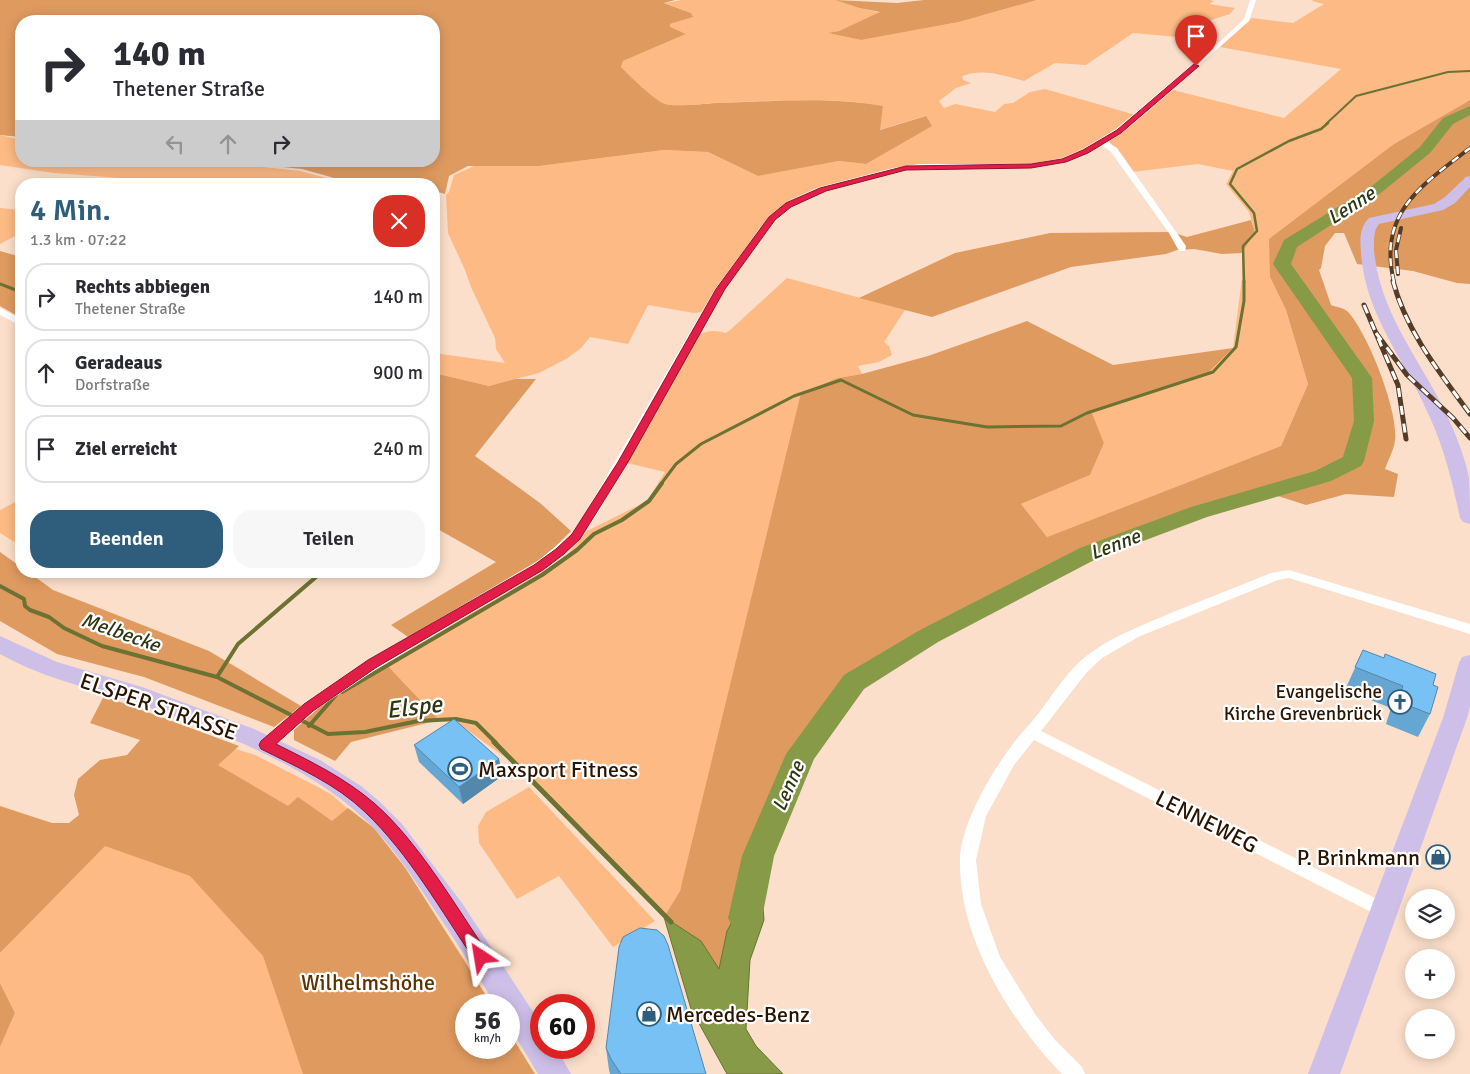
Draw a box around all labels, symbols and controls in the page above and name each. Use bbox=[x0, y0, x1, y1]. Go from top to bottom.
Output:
pin bbox=[1175, 15, 1217, 66]
icon: arrive bbox=[1182, 22, 1210, 50]
text: 140 m bbox=[113, 32, 206, 75]
icon: right bbox=[30, 35, 95, 100]
text: Thetener Straße bbox=[113, 75, 265, 102]
icon: left bbox=[161, 130, 189, 158]
icon: ahead bbox=[214, 130, 242, 158]
icon: right bbox=[267, 130, 295, 158]
water label: Lenne bbox=[1323, 180, 1381, 230]
text: 4 Min. bbox=[30, 192, 111, 229]
button: close bbox=[373, 195, 425, 247]
text: 1.3 km · 07:22 bbox=[30, 230, 127, 250]
text: Rechts abbiegen bbox=[75, 275, 210, 299]
icon: right bbox=[32, 283, 60, 311]
text: 140 m bbox=[373, 285, 423, 309]
text: Thetener Straße bbox=[75, 299, 186, 319]
text: Geradeaus bbox=[75, 351, 162, 375]
icon: ahead bbox=[32, 359, 60, 387]
text: 900 m bbox=[373, 361, 423, 385]
text: Dorfstraße bbox=[75, 375, 150, 395]
icon: arrive bbox=[32, 435, 60, 463]
text: Ziel erreicht bbox=[75, 437, 177, 461]
text: 240 m bbox=[373, 437, 423, 461]
button: Beenden bbox=[30, 510, 223, 568]
button: Teilen bbox=[233, 510, 425, 568]
water label: Lenne bbox=[1087, 523, 1145, 565]
water label: Melbecke bbox=[78, 607, 164, 658]
street label: ELSPER STRASSE bbox=[76, 667, 241, 746]
place label: Evangelische Kirche Grevenbrück bbox=[1224, 680, 1382, 726]
water label: Elspe bbox=[384, 689, 445, 725]
church icon: Evangelische Kirche Grevenbrück bbox=[1387, 689, 1413, 715]
sports icon: Maxsport Fitness bbox=[447, 756, 473, 782]
place label: Maxsport Fitness bbox=[478, 756, 638, 783]
water label: Lenne bbox=[767, 757, 810, 815]
street label: LENNEWEG bbox=[1151, 784, 1262, 859]
place label: P. Brinkmann bbox=[1297, 844, 1420, 871]
shop icon: P. Brinkmann bbox=[1425, 844, 1451, 870]
map controls bbox=[1405, 889, 1455, 1059]
button: layers bbox=[1405, 889, 1455, 939]
position arrow bbox=[454, 930, 506, 982]
button: + bbox=[1405, 949, 1455, 999]
park label: Wilhelmshöhe bbox=[301, 969, 435, 996]
speed limit sign: 60 bbox=[530, 994, 595, 1059]
shop icon: Mercedes-Benz bbox=[636, 1001, 662, 1027]
place label: Mercedes-Benz bbox=[666, 1001, 810, 1028]
text: 56 bbox=[474, 1005, 501, 1036]
button: − bbox=[1405, 1009, 1455, 1059]
text: km/h bbox=[474, 1031, 501, 1046]

